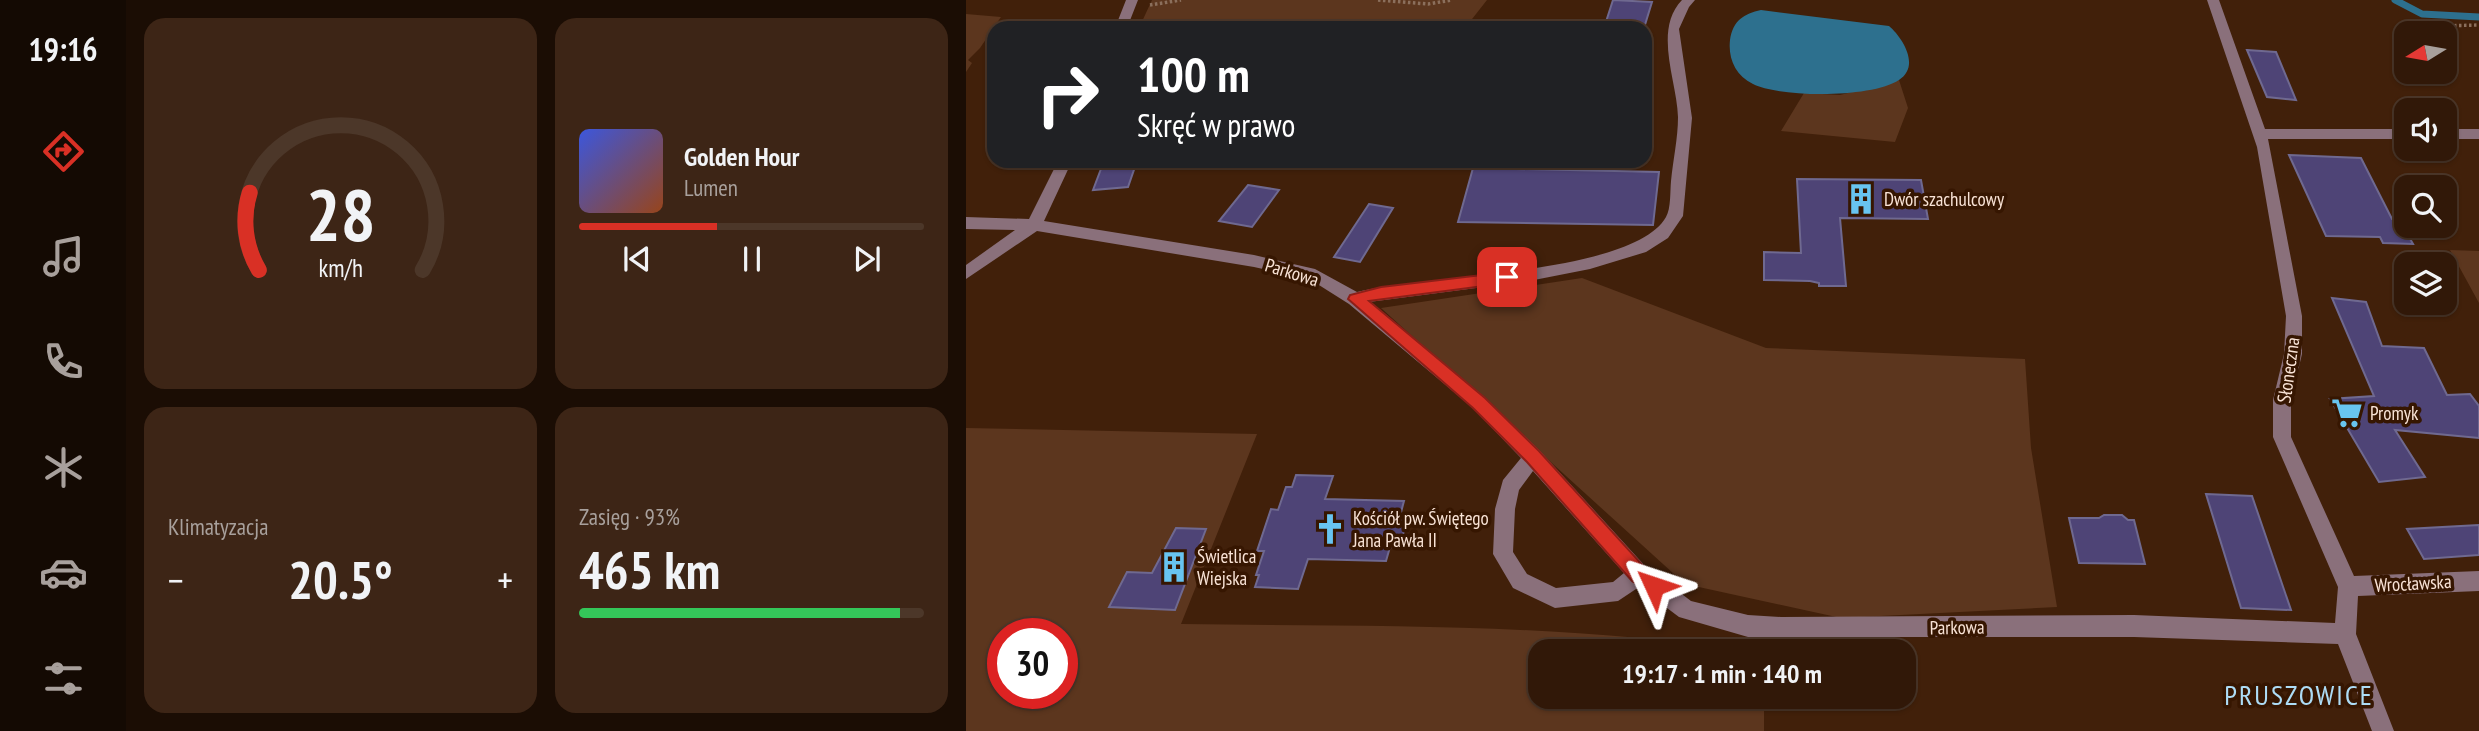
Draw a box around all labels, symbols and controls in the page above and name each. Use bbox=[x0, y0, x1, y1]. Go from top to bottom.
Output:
north arrow bbox=[2394, 21, 2457, 84]
map controls bbox=[2394, 21, 2457, 315]
text: 19:16 bbox=[28, 28, 98, 70]
text: 100 m bbox=[1137, 42, 1250, 106]
icon: right bbox=[1022, 49, 1113, 140]
button: sound bbox=[2394, 98, 2457, 161]
text: Skręć w prawo bbox=[1137, 104, 1295, 146]
icon: directions bbox=[39, 127, 88, 176]
text: Golden Hour bbox=[684, 140, 799, 173]
text: 28 bbox=[306, 166, 375, 260]
text: Lumen bbox=[684, 173, 738, 202]
button: search bbox=[2394, 175, 2457, 238]
building icon: Dwór szachulcowy bbox=[1844, 182, 1878, 216]
place label: Dwór szachulcowy bbox=[1884, 187, 2005, 211]
icon: music bbox=[39, 232, 88, 281]
icon: previous bbox=[618, 240, 656, 278]
icon: pause bbox=[733, 240, 771, 278]
icon: next bbox=[848, 240, 886, 278]
pin bbox=[1477, 247, 1537, 307]
text: km/h bbox=[318, 252, 363, 284]
street label: Parkowa bbox=[1262, 252, 1322, 292]
button: layers bbox=[2394, 252, 2457, 315]
icon: arrive bbox=[1488, 258, 1526, 296]
street label: Słoneczna bbox=[2272, 336, 2304, 404]
icon: phone bbox=[39, 337, 88, 386]
supermarket icon: Promyk bbox=[2330, 396, 2364, 430]
place label: Promyk bbox=[2370, 401, 2419, 425]
icon: climate bbox=[39, 443, 88, 492]
text: Zasięg · 93% bbox=[579, 502, 680, 531]
place label: Kościół pw. Świętego Jana Pawła II bbox=[1352, 506, 1489, 552]
text: Klimatyzacja bbox=[168, 512, 268, 541]
church icon: Kościół pw. Świętego Jana Pawła II bbox=[1313, 512, 1347, 546]
text: 465 km bbox=[579, 536, 720, 603]
place label: Świetlica Wiejska bbox=[1197, 544, 1256, 590]
text: 20.5° bbox=[288, 546, 393, 613]
icon: car bbox=[39, 548, 88, 597]
position arrow bbox=[1617, 549, 1691, 623]
building icon: Świetlica Wiejska bbox=[1157, 550, 1191, 584]
text: − bbox=[168, 555, 184, 604]
text: + bbox=[497, 555, 513, 604]
street label: Wrocławska bbox=[2374, 569, 2452, 597]
street label: Parkowa bbox=[1929, 615, 1985, 639]
speed limit sign: 30 bbox=[987, 618, 1078, 709]
icon: filters bbox=[39, 654, 88, 703]
text: 19:17 · 1 min · 140 m bbox=[1622, 657, 1822, 690]
district label: PRUSZOWICE bbox=[2224, 676, 2374, 713]

